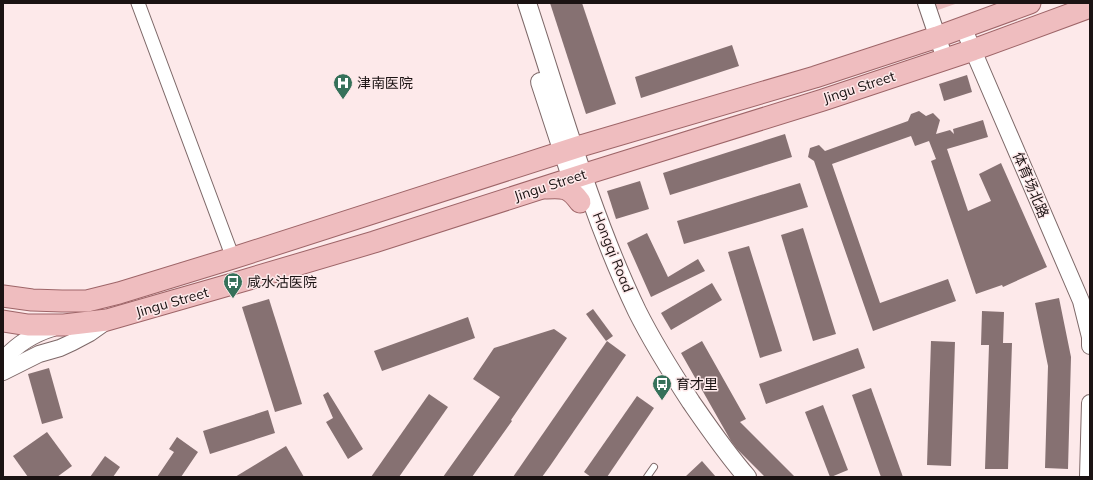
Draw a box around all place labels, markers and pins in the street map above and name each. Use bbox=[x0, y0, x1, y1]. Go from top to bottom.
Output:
hospital icon: 津南医院 bbox=[332, 72, 354, 100]
place label: 津南医院 bbox=[357, 74, 413, 92]
bus stop icon: 咸水沽医院 bbox=[222, 271, 244, 299]
place label: 咸水沽医院 bbox=[247, 273, 317, 291]
bus stop icon: 育才里 bbox=[651, 373, 673, 401]
place label: 育才里 bbox=[676, 375, 718, 393]

